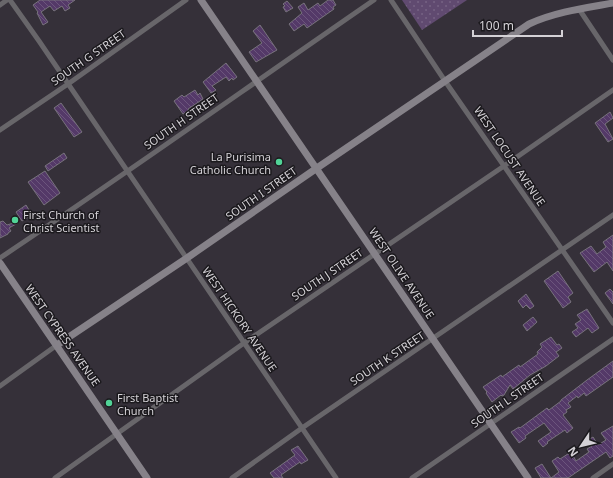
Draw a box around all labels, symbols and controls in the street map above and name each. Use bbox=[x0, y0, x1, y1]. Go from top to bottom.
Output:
scale bar bbox=[473, 12, 562, 38]
text: 100 m bbox=[479, 17, 514, 34]
street label: SOUTH G STREET bbox=[48, 26, 128, 88]
street label: SOUTH H STREET bbox=[141, 90, 221, 152]
street label: WEST LOCUST AVENUE bbox=[471, 103, 549, 209]
place label: La Purisima Catholic Church bbox=[190, 149, 271, 177]
marker: La Purisima Catholic Church bbox=[274, 157, 284, 167]
street label: SOUTH I STREET bbox=[222, 163, 300, 223]
place label: First Church of Christ Scientist bbox=[23, 207, 100, 235]
marker: First Church of Christ Scientist bbox=[10, 215, 20, 225]
street label: WEST OLIVE AVENUE bbox=[366, 225, 438, 321]
street label: SOUTH J STREET bbox=[288, 245, 366, 303]
street label: WEST HICKORY AVENUE bbox=[199, 264, 281, 374]
street label: WEST CYPRESS AVENUE bbox=[22, 281, 104, 389]
street label: SOUTH K STREET bbox=[347, 328, 427, 388]
street label: SOUTH L STREET bbox=[468, 369, 546, 431]
place label: First Baptist Church bbox=[117, 390, 178, 418]
marker: First Baptist Church bbox=[104, 398, 114, 408]
north arrow bbox=[561, 426, 601, 466]
text: N bbox=[564, 444, 581, 460]

